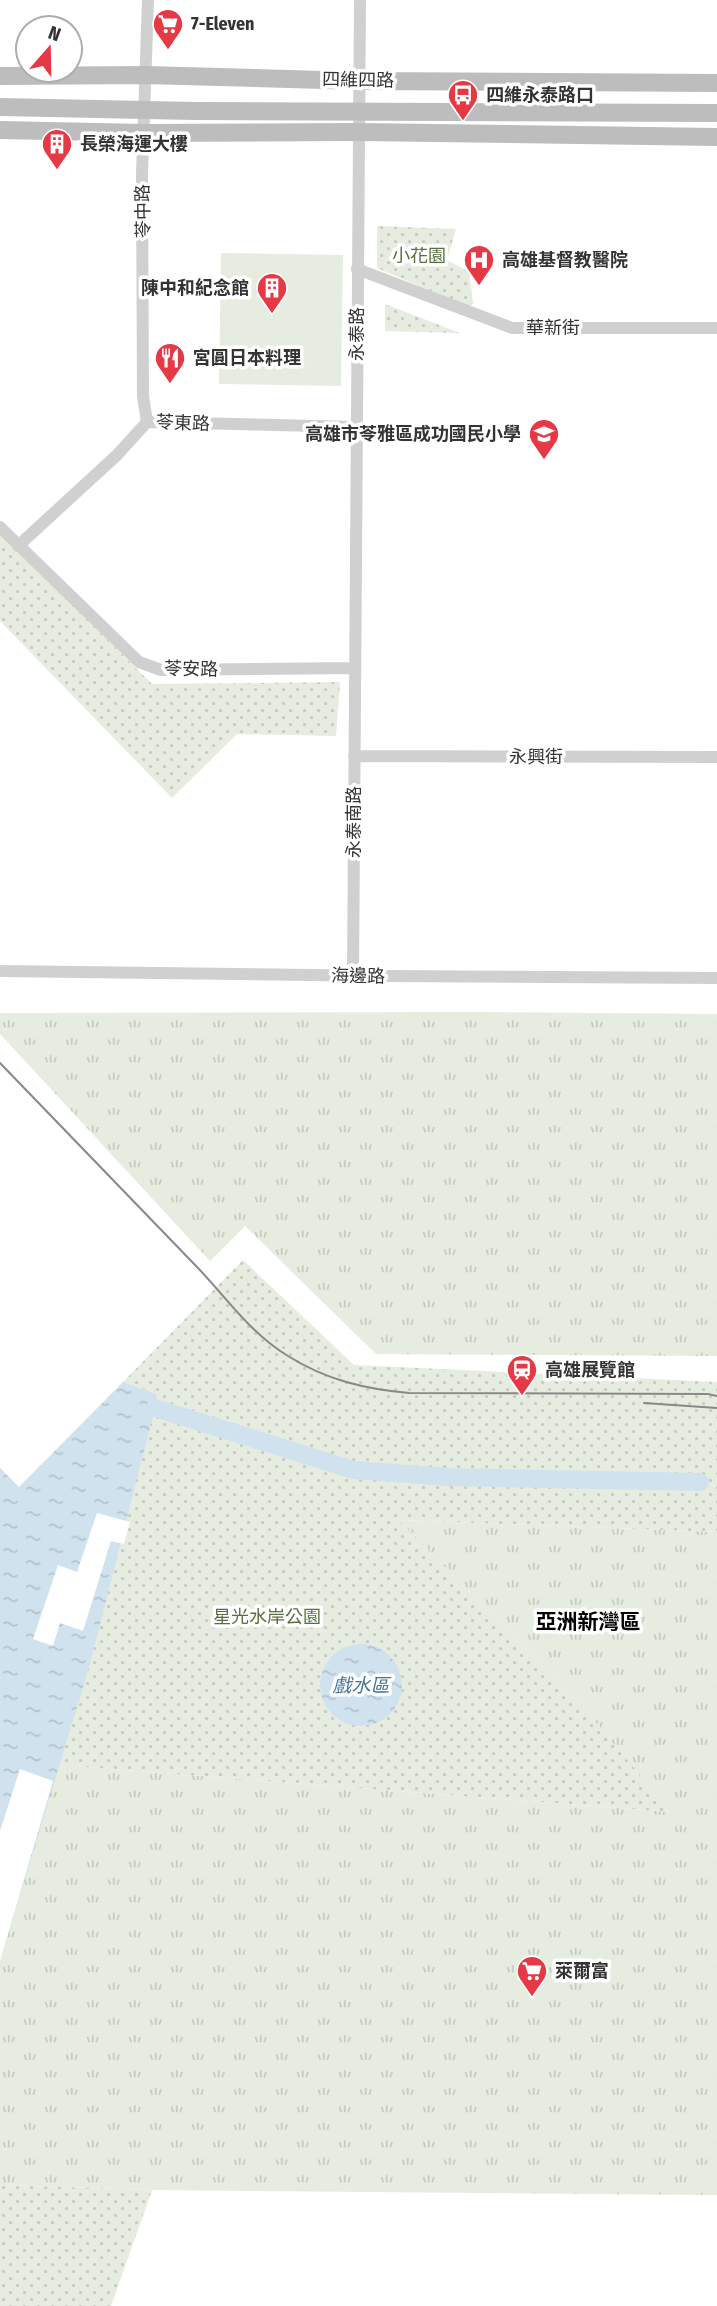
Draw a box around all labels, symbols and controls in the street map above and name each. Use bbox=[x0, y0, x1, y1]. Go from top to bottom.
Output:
supermarket icon: 7-Eleven bbox=[151, 7, 185, 51]
place label: 7-Eleven bbox=[191, 13, 254, 35]
north arrow bbox=[14, 14, 84, 84]
text: N bbox=[45, 21, 64, 46]
street label: 四維四路 bbox=[322, 68, 394, 92]
bus stop icon: 四維永泰路口 bbox=[446, 78, 480, 122]
place label: 四維永泰路口 bbox=[486, 84, 594, 106]
building icon: 長榮海運大樓 bbox=[40, 127, 74, 171]
place label: 長榮海運大樓 bbox=[80, 133, 188, 155]
street label: 苓中路 bbox=[132, 184, 154, 238]
hospital icon: 高雄基督教醫院 bbox=[462, 243, 496, 287]
park label: 小花園 bbox=[392, 245, 446, 267]
place label: 高雄基督教醫院 bbox=[502, 249, 628, 271]
building icon: 陳中和紀念館 bbox=[255, 271, 289, 315]
place label: 陳中和紀念館 bbox=[141, 277, 249, 299]
street label: 永泰路 bbox=[346, 307, 368, 361]
street label: 華新街 bbox=[526, 317, 580, 339]
restaurant icon: 宮圓日本料理 bbox=[153, 341, 187, 385]
place label: 宮圓日本料理 bbox=[193, 347, 301, 369]
street label: 苓東路 bbox=[156, 411, 210, 435]
school or university icon: 高雄市苓雅區成功國民小學 bbox=[527, 417, 561, 461]
place label: 高雄市苓雅區成功國民小學 bbox=[305, 423, 521, 445]
street label: 苓安路 bbox=[164, 658, 218, 680]
street label: 永興街 bbox=[509, 746, 563, 768]
street label: 永泰南路 bbox=[343, 786, 365, 858]
street label: 海邊路 bbox=[331, 965, 385, 987]
station icon: 高雄展覽館 bbox=[505, 1353, 539, 1397]
place label: 高雄展覽館 bbox=[545, 1359, 635, 1381]
park label: 星光水岸公園 bbox=[213, 1606, 321, 1628]
district label: 亞洲新灣區 bbox=[536, 1609, 641, 1635]
water label: 戲水區 bbox=[332, 1674, 391, 1697]
supermarket icon: 萊爾富 bbox=[515, 1954, 549, 1998]
place label: 萊爾富 bbox=[555, 1960, 609, 1982]

